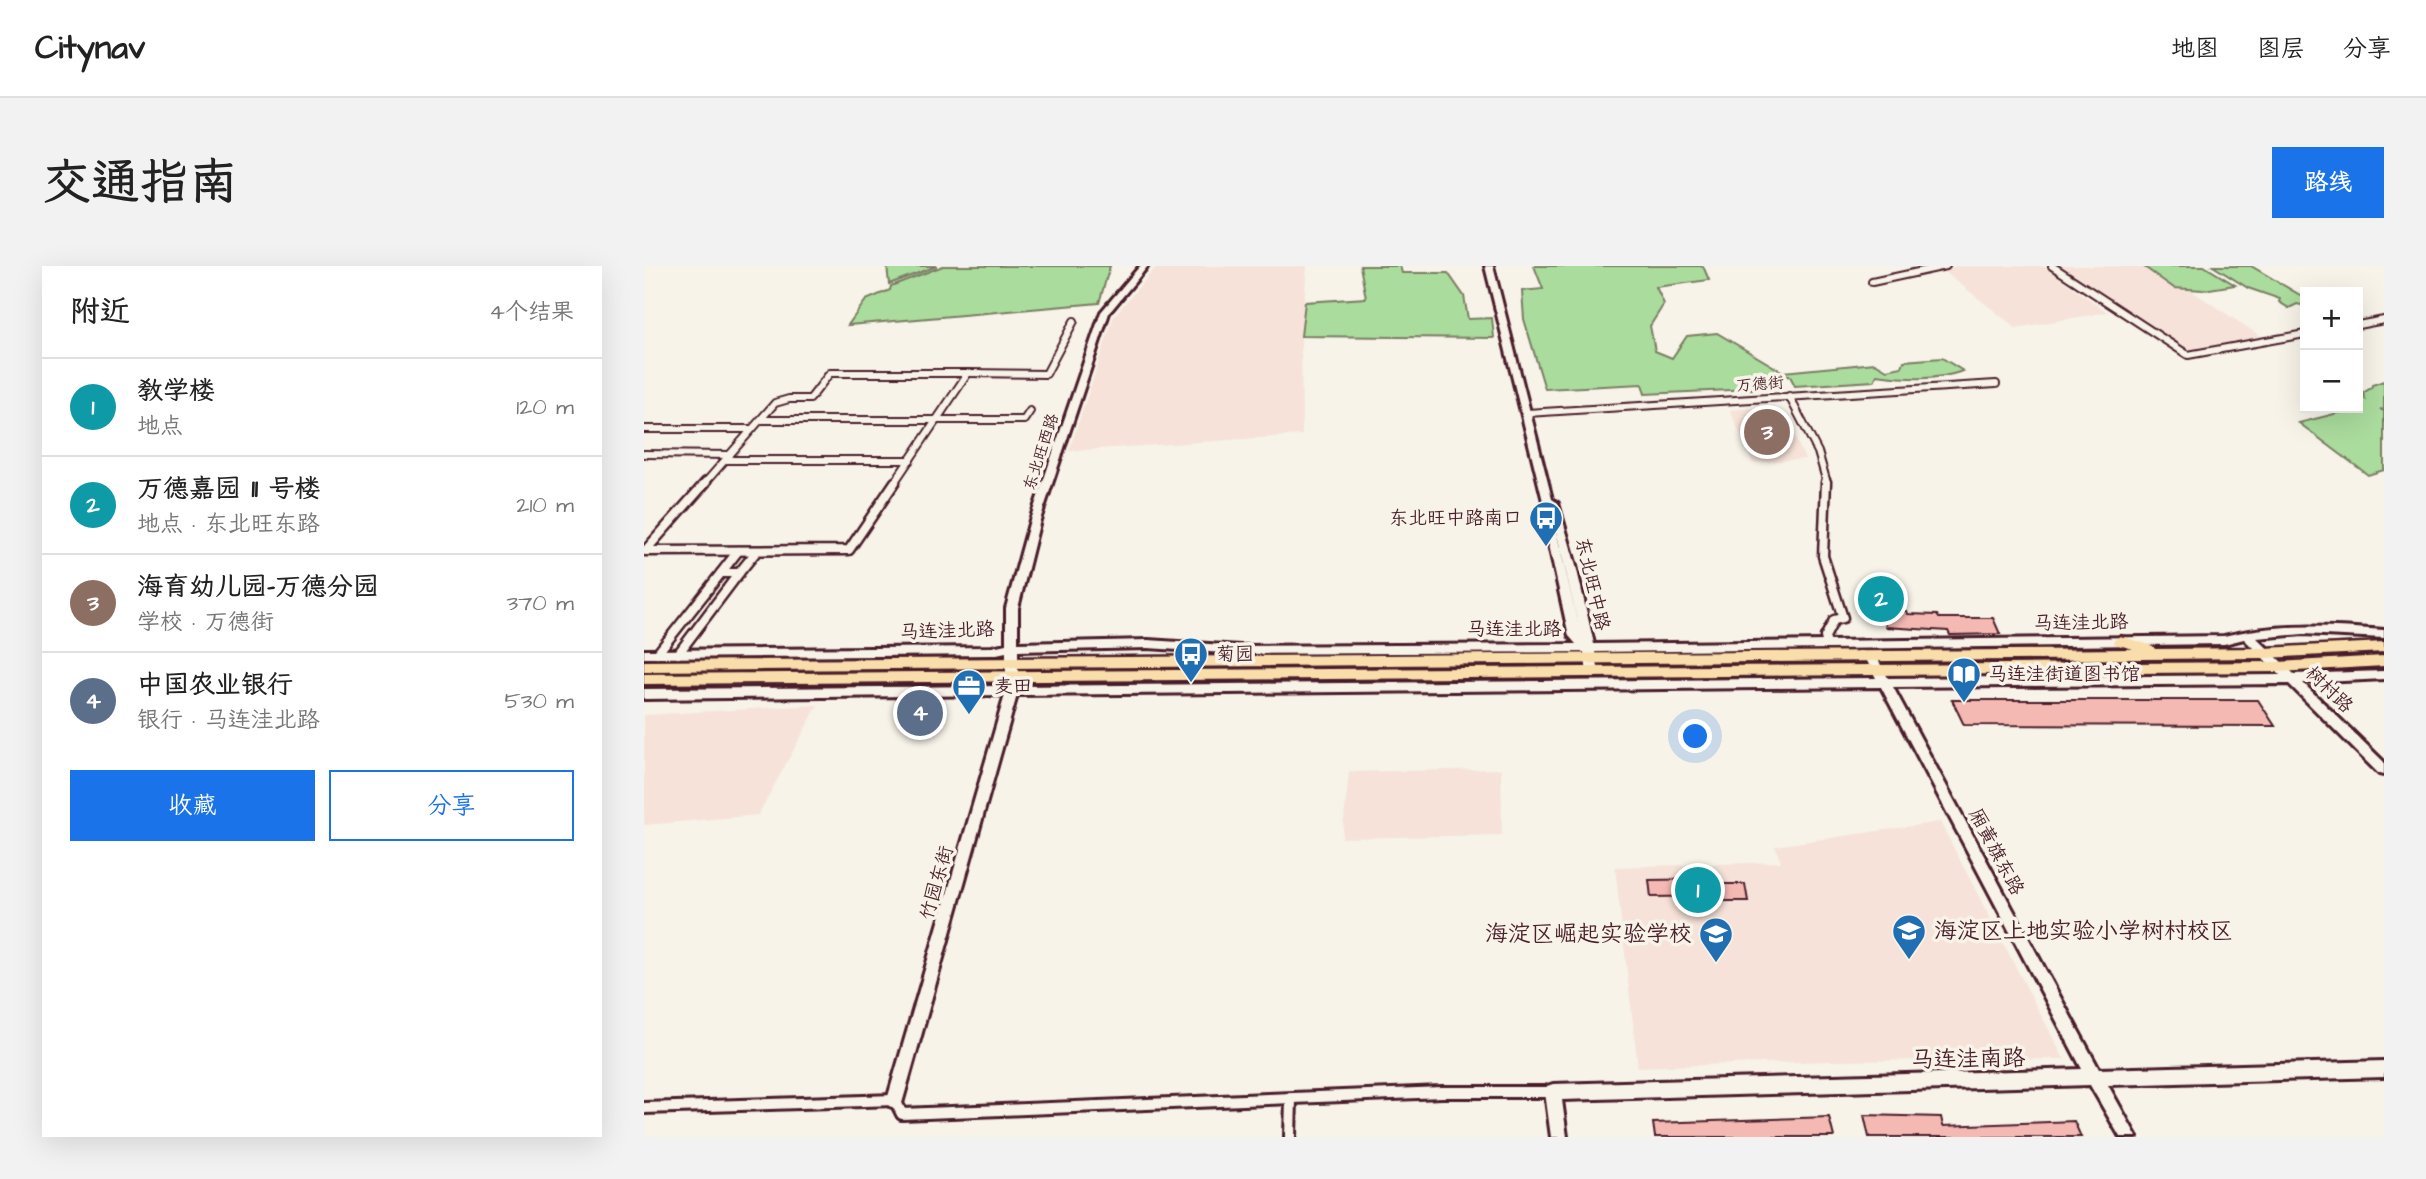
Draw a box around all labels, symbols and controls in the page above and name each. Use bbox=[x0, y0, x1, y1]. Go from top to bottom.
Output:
text: Citynav bbox=[35, 25, 145, 71]
text: 地图 bbox=[2171, 32, 2219, 66]
text: 图层 bbox=[2257, 32, 2305, 66]
text: 分享 bbox=[2343, 32, 2391, 66]
button: 路线 bbox=[2272, 147, 2384, 218]
text: 交通指南 bbox=[42, 150, 238, 218]
map controls bbox=[2300, 287, 2363, 413]
button: + bbox=[2300, 287, 2363, 350]
text: 附近 bbox=[70, 291, 130, 333]
text: 4个结果 bbox=[489, 296, 574, 328]
button: − bbox=[2300, 350, 2363, 413]
street label: 万德街 bbox=[1735, 371, 1785, 397]
text: 教学楼 bbox=[137, 373, 215, 409]
text: 1 bbox=[92, 391, 94, 423]
text: 120 m bbox=[516, 391, 574, 423]
pin: 3 bbox=[1744, 406, 1790, 458]
text: 地点 bbox=[137, 410, 183, 442]
street label: 东北旺西路 bbox=[1018, 411, 1064, 493]
text: 万德嘉园 11 号楼 bbox=[137, 471, 320, 507]
text: 2 bbox=[86, 489, 100, 521]
text: 210 m bbox=[516, 489, 574, 521]
bus stop icon: 东北旺中路南口 bbox=[1527, 499, 1565, 548]
place label: 东北旺中路南口 bbox=[1389, 505, 1522, 532]
text: 地点 · 东北旺东路 bbox=[137, 508, 320, 540]
street label: 东北旺中路 bbox=[1568, 535, 1616, 633]
text: 海育幼儿园-万德分园 bbox=[137, 569, 379, 605]
pin: 2 bbox=[1858, 573, 1904, 625]
text: 3 bbox=[87, 587, 99, 619]
text: 370 m bbox=[507, 587, 574, 619]
text: 学校 · 万德街 bbox=[137, 606, 274, 638]
street label: 马连洼北路 bbox=[2033, 609, 2129, 637]
street label: 马连洼北路 bbox=[899, 616, 995, 646]
street label: 马连洼北路 bbox=[1466, 616, 1562, 643]
bus stop icon: 菊园 bbox=[1172, 635, 1210, 684]
place label: 菊园 bbox=[1216, 641, 1254, 668]
library icon: 马连洼街道图书馆 bbox=[1945, 655, 1983, 704]
street label: 树村路 bbox=[2299, 660, 2359, 720]
place label: 马连洼街道图书馆 bbox=[1988, 661, 2140, 688]
text: 中国农业银行 bbox=[137, 667, 293, 703]
office icon: 麦田 bbox=[950, 667, 988, 716]
place label: 麦田 bbox=[994, 673, 1032, 700]
text: 4 bbox=[85, 685, 101, 717]
text: 530 m bbox=[504, 685, 574, 717]
pin: 4 bbox=[897, 687, 943, 739]
text: 银行 · 马连洼北路 bbox=[137, 704, 320, 736]
your location bbox=[1678, 719, 1712, 753]
button: 收藏 bbox=[70, 770, 315, 841]
button: 分享 bbox=[329, 770, 574, 841]
street label: 厢黄旗东路 bbox=[1962, 804, 2030, 900]
street label: 竹园东街 bbox=[914, 843, 960, 923]
pin: 1 bbox=[1675, 864, 1721, 916]
school or university icon: 海淀区上地实验小学树村校区 bbox=[1890, 912, 1928, 961]
school or university icon: 海淀区崛起实验学校 bbox=[1697, 915, 1735, 964]
place label: 海淀区上地实验小学树村校区 bbox=[1934, 915, 2233, 947]
place label: 海淀区崛起实验学校 bbox=[1485, 918, 1692, 950]
street label: 马连洼南路 bbox=[1910, 1042, 2026, 1076]

